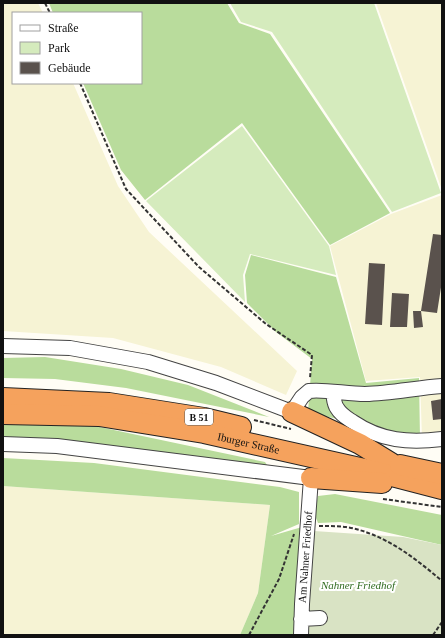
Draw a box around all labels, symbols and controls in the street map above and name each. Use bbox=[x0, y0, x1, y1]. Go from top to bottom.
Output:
legend bbox=[12, 12, 142, 84]
text: Straße bbox=[48, 21, 79, 35]
text: Park bbox=[48, 41, 70, 55]
text: Gebäude bbox=[48, 61, 91, 75]
road number: B 51 bbox=[185, 409, 213, 425]
street label: Iburger Straße bbox=[216, 430, 281, 456]
street label: Am Nahner Friedhof bbox=[296, 510, 314, 603]
park label: Nahner Friedhof bbox=[320, 579, 397, 591]

